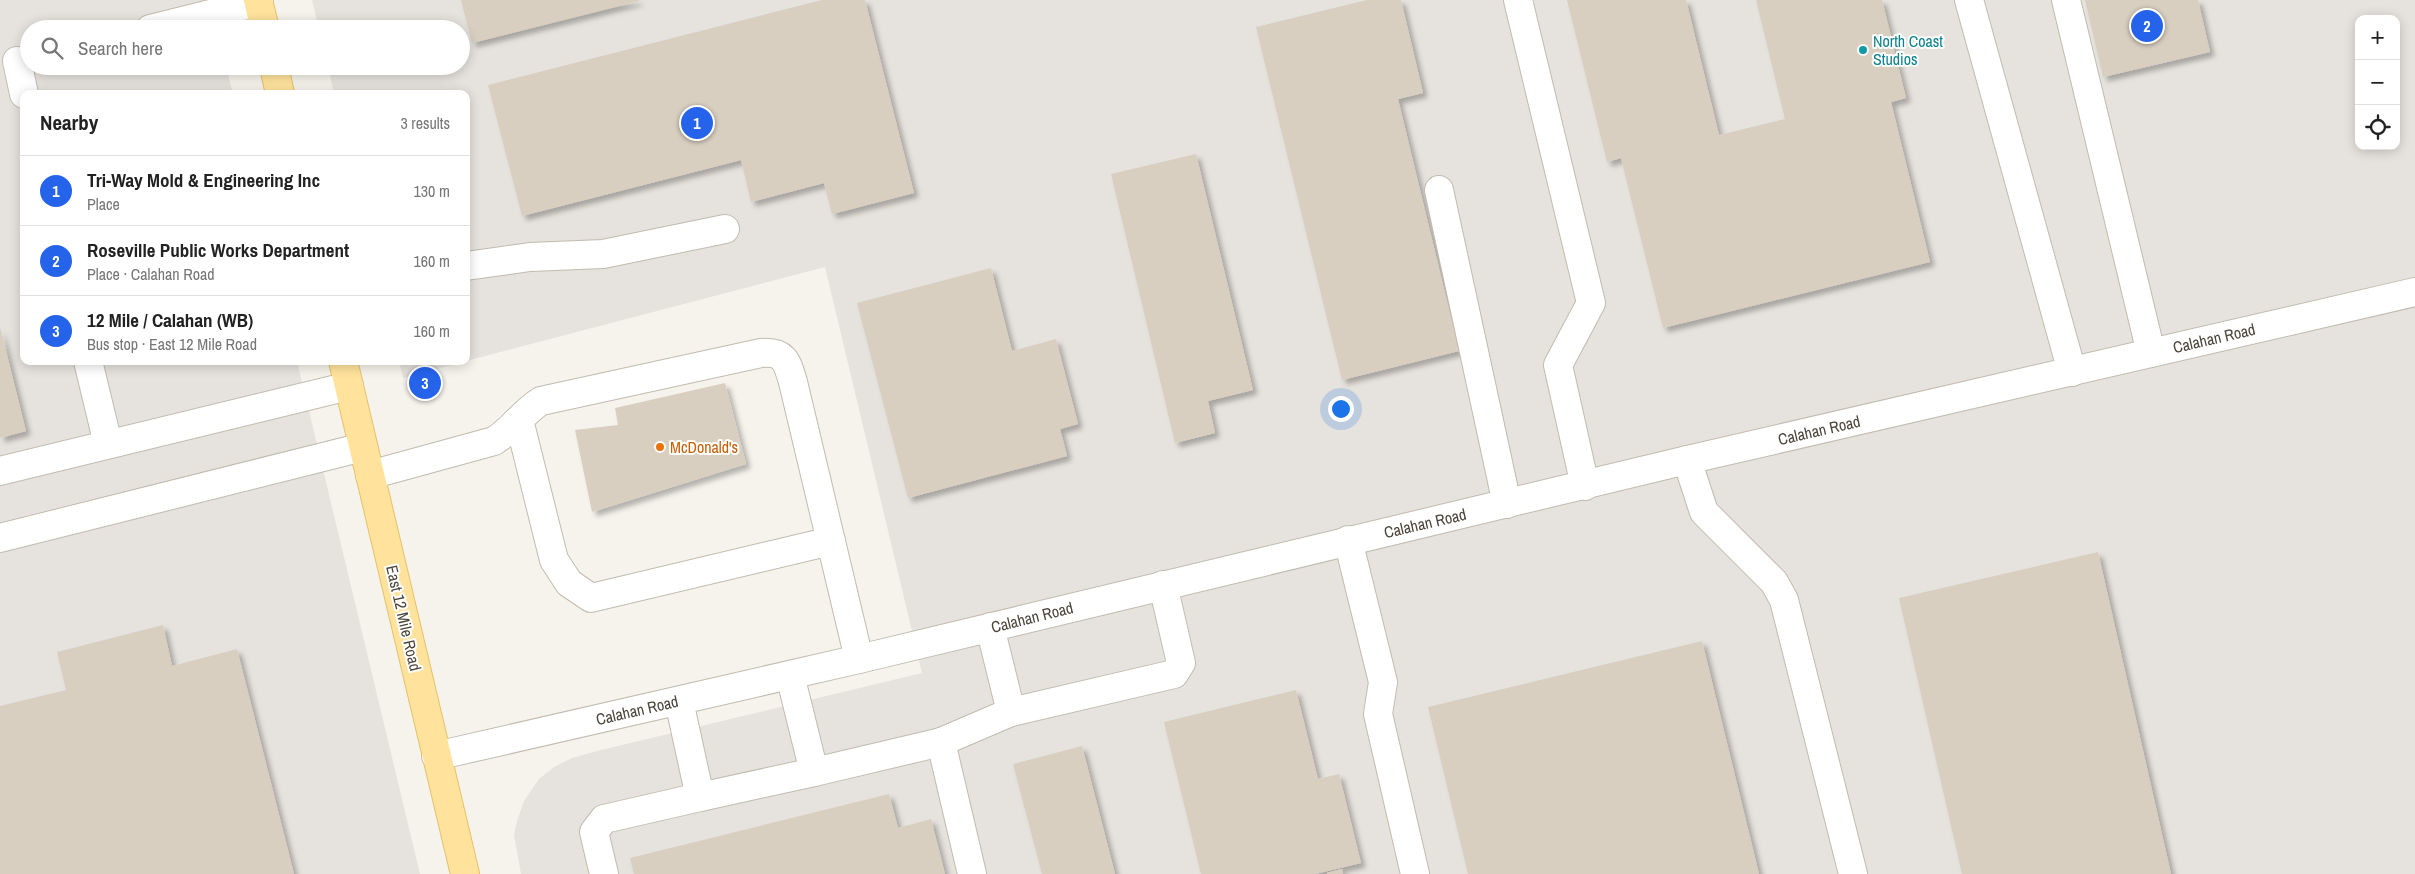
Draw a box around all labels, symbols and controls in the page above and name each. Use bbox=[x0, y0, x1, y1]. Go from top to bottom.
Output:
pin: 2 bbox=[2131, 7, 2163, 45]
map controls bbox=[2355, 15, 2400, 150]
button: + bbox=[2355, 15, 2400, 60]
search box bbox=[20, 20, 470, 75]
place label: North Coast Studios bbox=[1873, 30, 1943, 70]
icon: search bbox=[38, 34, 66, 62]
text: Search here bbox=[78, 35, 163, 61]
marker: North Coast Studios bbox=[1857, 44, 1869, 56]
button: − bbox=[2355, 60, 2400, 105]
pin: 1 bbox=[681, 104, 713, 142]
button: locate bbox=[2355, 105, 2400, 150]
text: Nearby bbox=[40, 108, 98, 137]
text: 3 results bbox=[400, 112, 450, 134]
text: Tri-Way Mold & Engineering Inc bbox=[87, 167, 320, 193]
text: 1 bbox=[52, 180, 60, 202]
text: 130 m bbox=[414, 180, 450, 202]
text: Place bbox=[87, 193, 120, 215]
text: Roseville Public Works Department bbox=[87, 237, 349, 263]
text: 2 bbox=[52, 250, 60, 272]
text: 160 m bbox=[414, 250, 450, 272]
text: Place · Calahan Road bbox=[87, 263, 215, 285]
text: 12 Mile / Calahan (WB) bbox=[87, 307, 253, 333]
street label: Calahan Road bbox=[2171, 318, 2257, 358]
text: 3 bbox=[52, 320, 60, 342]
text: 160 m bbox=[414, 320, 450, 342]
text: Bus stop · East 12 Mile Road bbox=[87, 333, 257, 355]
pin: 3 bbox=[409, 364, 441, 402]
your location bbox=[1328, 396, 1354, 422]
street label: Calahan Road bbox=[1776, 410, 1862, 450]
place label: McDonald's bbox=[670, 436, 738, 458]
marker: McDonald's bbox=[654, 441, 666, 453]
street label: Calahan Road bbox=[1382, 503, 1468, 543]
street label: East 12 Mile Road bbox=[381, 563, 427, 673]
street label: Calahan Road bbox=[989, 596, 1075, 638]
street label: Calahan Road bbox=[594, 690, 680, 730]

